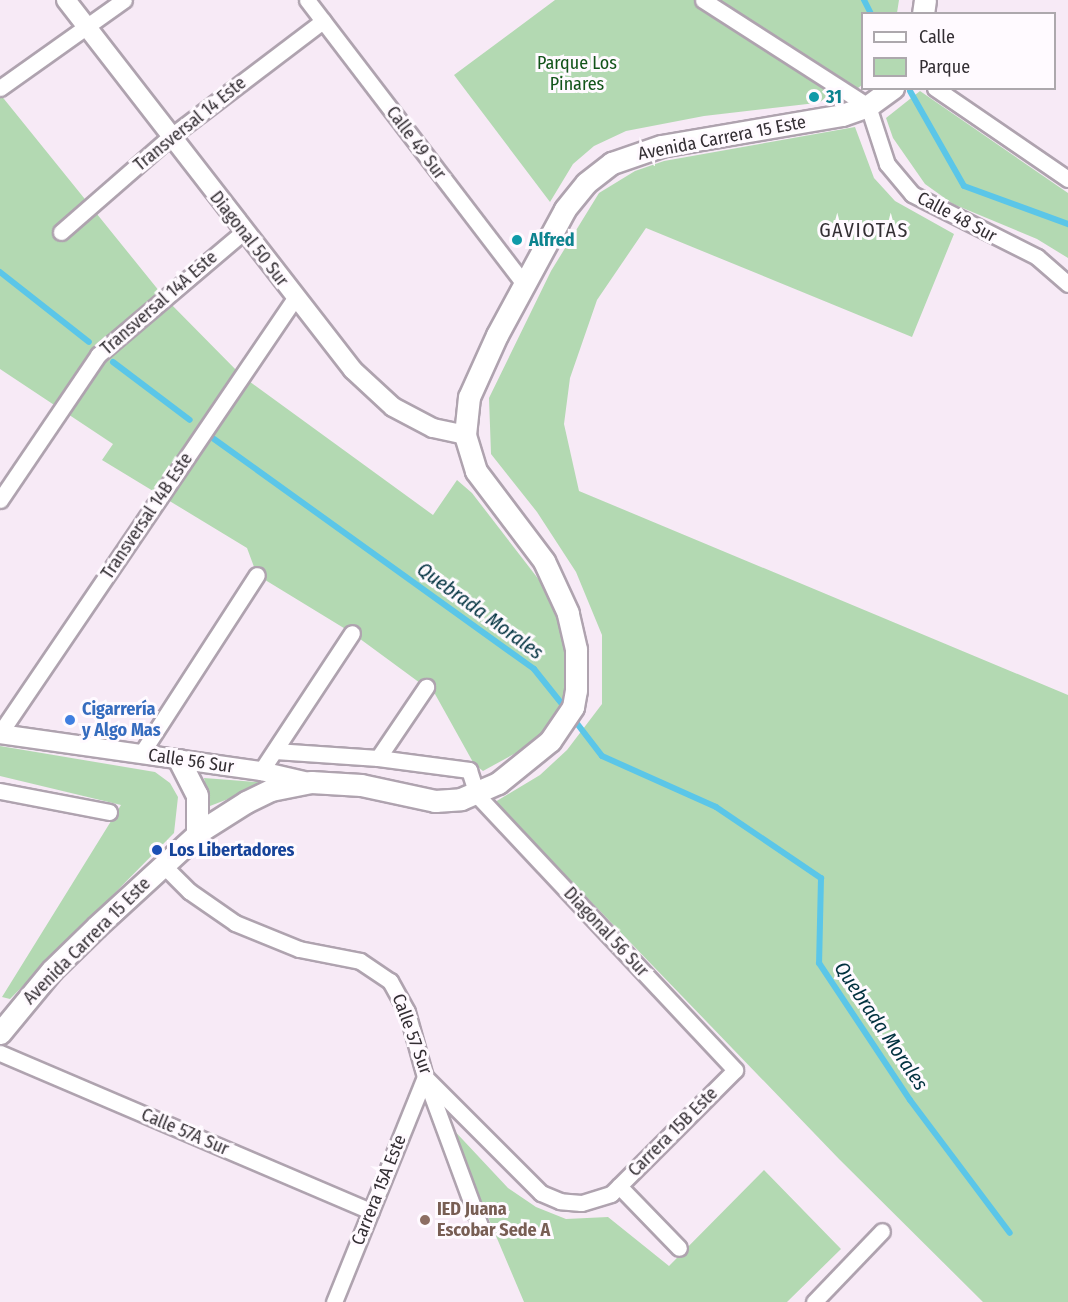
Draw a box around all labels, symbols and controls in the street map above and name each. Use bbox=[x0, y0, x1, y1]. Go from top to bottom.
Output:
legend bbox=[861, 12, 1056, 90]
text: Calle bbox=[919, 26, 955, 48]
park label: Parque Los Pinares bbox=[537, 53, 617, 96]
text: Parque bbox=[919, 56, 970, 78]
street label: Transversal 14 Este bbox=[130, 72, 250, 176]
place label: 31 bbox=[826, 86, 842, 108]
marker: 31 bbox=[807, 90, 821, 104]
street label: Calle 49 Sur bbox=[381, 102, 451, 184]
street label: Avenida Carrera 15 Este bbox=[636, 111, 808, 165]
street label: Diagonal 50 Sur bbox=[205, 187, 293, 291]
street label: Calle 48 Sur bbox=[914, 187, 1000, 247]
district label: GAVIOTAS bbox=[819, 218, 909, 242]
place label: Alfred bbox=[529, 229, 575, 251]
marker: Alfred bbox=[510, 233, 524, 247]
street label: Transversal 14A Este bbox=[96, 247, 222, 359]
street label: Transversal 14B Este bbox=[97, 449, 197, 583]
water label: Quebrada Morales bbox=[412, 557, 548, 665]
place label: Cigarrería y Algo Mas bbox=[82, 699, 161, 742]
marker: Cigarrería y Algo Mas bbox=[63, 713, 77, 727]
street label: Calle 56 Sur bbox=[147, 744, 235, 778]
place label: Los Libertadores bbox=[169, 839, 294, 861]
marker: Los Libertadores bbox=[150, 843, 164, 857]
street label: Avenida Carrera 15 Este bbox=[19, 873, 155, 1009]
street label: Diagonal 56 Sur bbox=[559, 883, 653, 981]
water label: Quebrada Morales bbox=[829, 957, 933, 1095]
street label: Calle 57 Sur bbox=[387, 991, 437, 1077]
street label: Carrera 15B Este bbox=[624, 1083, 722, 1181]
street label: Calle 57A Sur bbox=[138, 1104, 232, 1160]
street label: Carrera 15A Este bbox=[347, 1132, 411, 1248]
place label: IED Juana Escobar Sede A bbox=[437, 1199, 550, 1242]
marker: IED Juana Escobar Sede A bbox=[418, 1213, 432, 1227]

